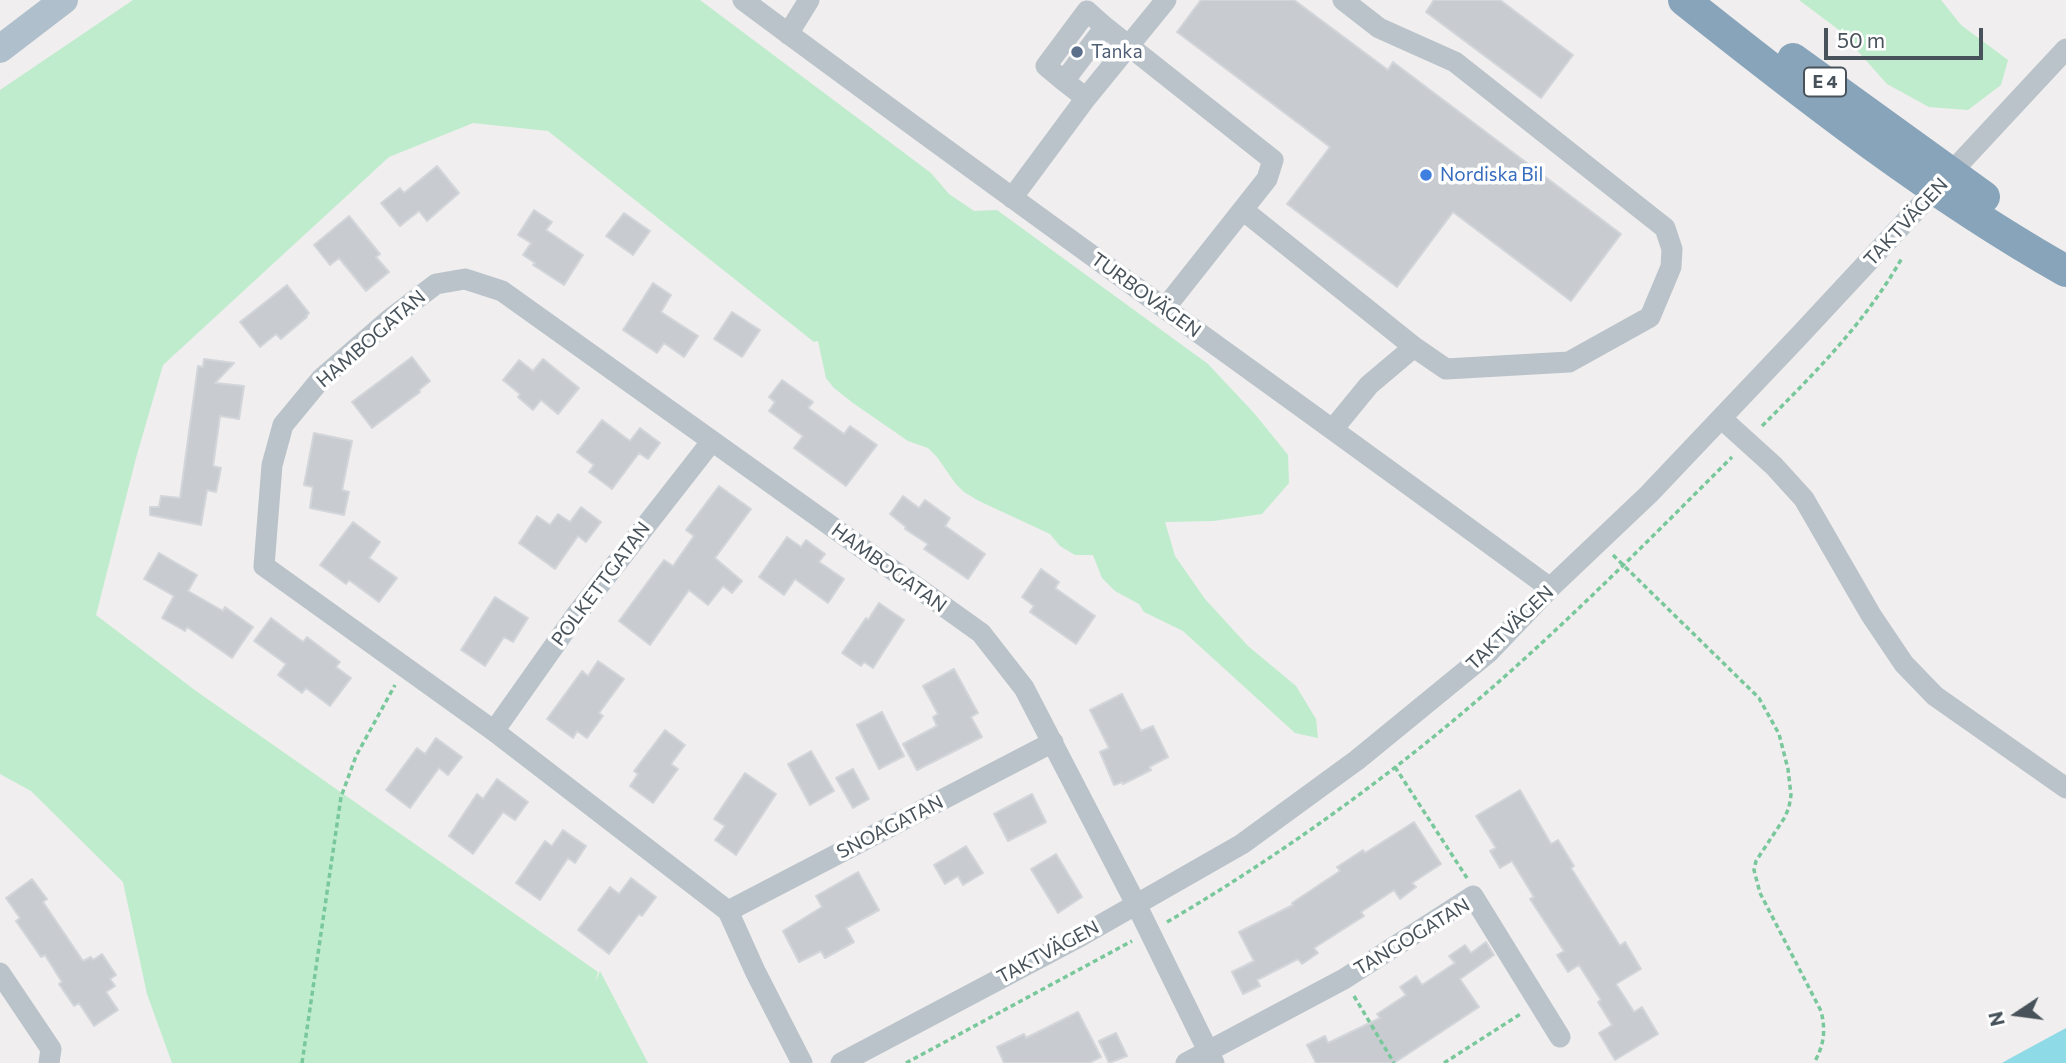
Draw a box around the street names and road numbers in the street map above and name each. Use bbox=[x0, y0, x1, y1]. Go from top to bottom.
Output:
road number: E 4 bbox=[1804, 68, 1846, 96]
street label: TAKTVÄGEN bbox=[1859, 173, 1953, 271]
street label: TURBOVÄGEN bbox=[1087, 248, 1205, 342]
street label: HAMBOGATAN bbox=[312, 286, 430, 392]
street label: POLKETTGATAN bbox=[547, 517, 655, 651]
street label: HAMBOGATAN bbox=[827, 519, 951, 617]
street label: TAKTVÄGEN bbox=[1462, 581, 1558, 675]
street label: SNOAGATAN bbox=[833, 790, 947, 864]
street label: TANGOGATAN bbox=[1350, 894, 1474, 980]
street label: TAKTVÄGEN bbox=[993, 916, 1103, 988]

